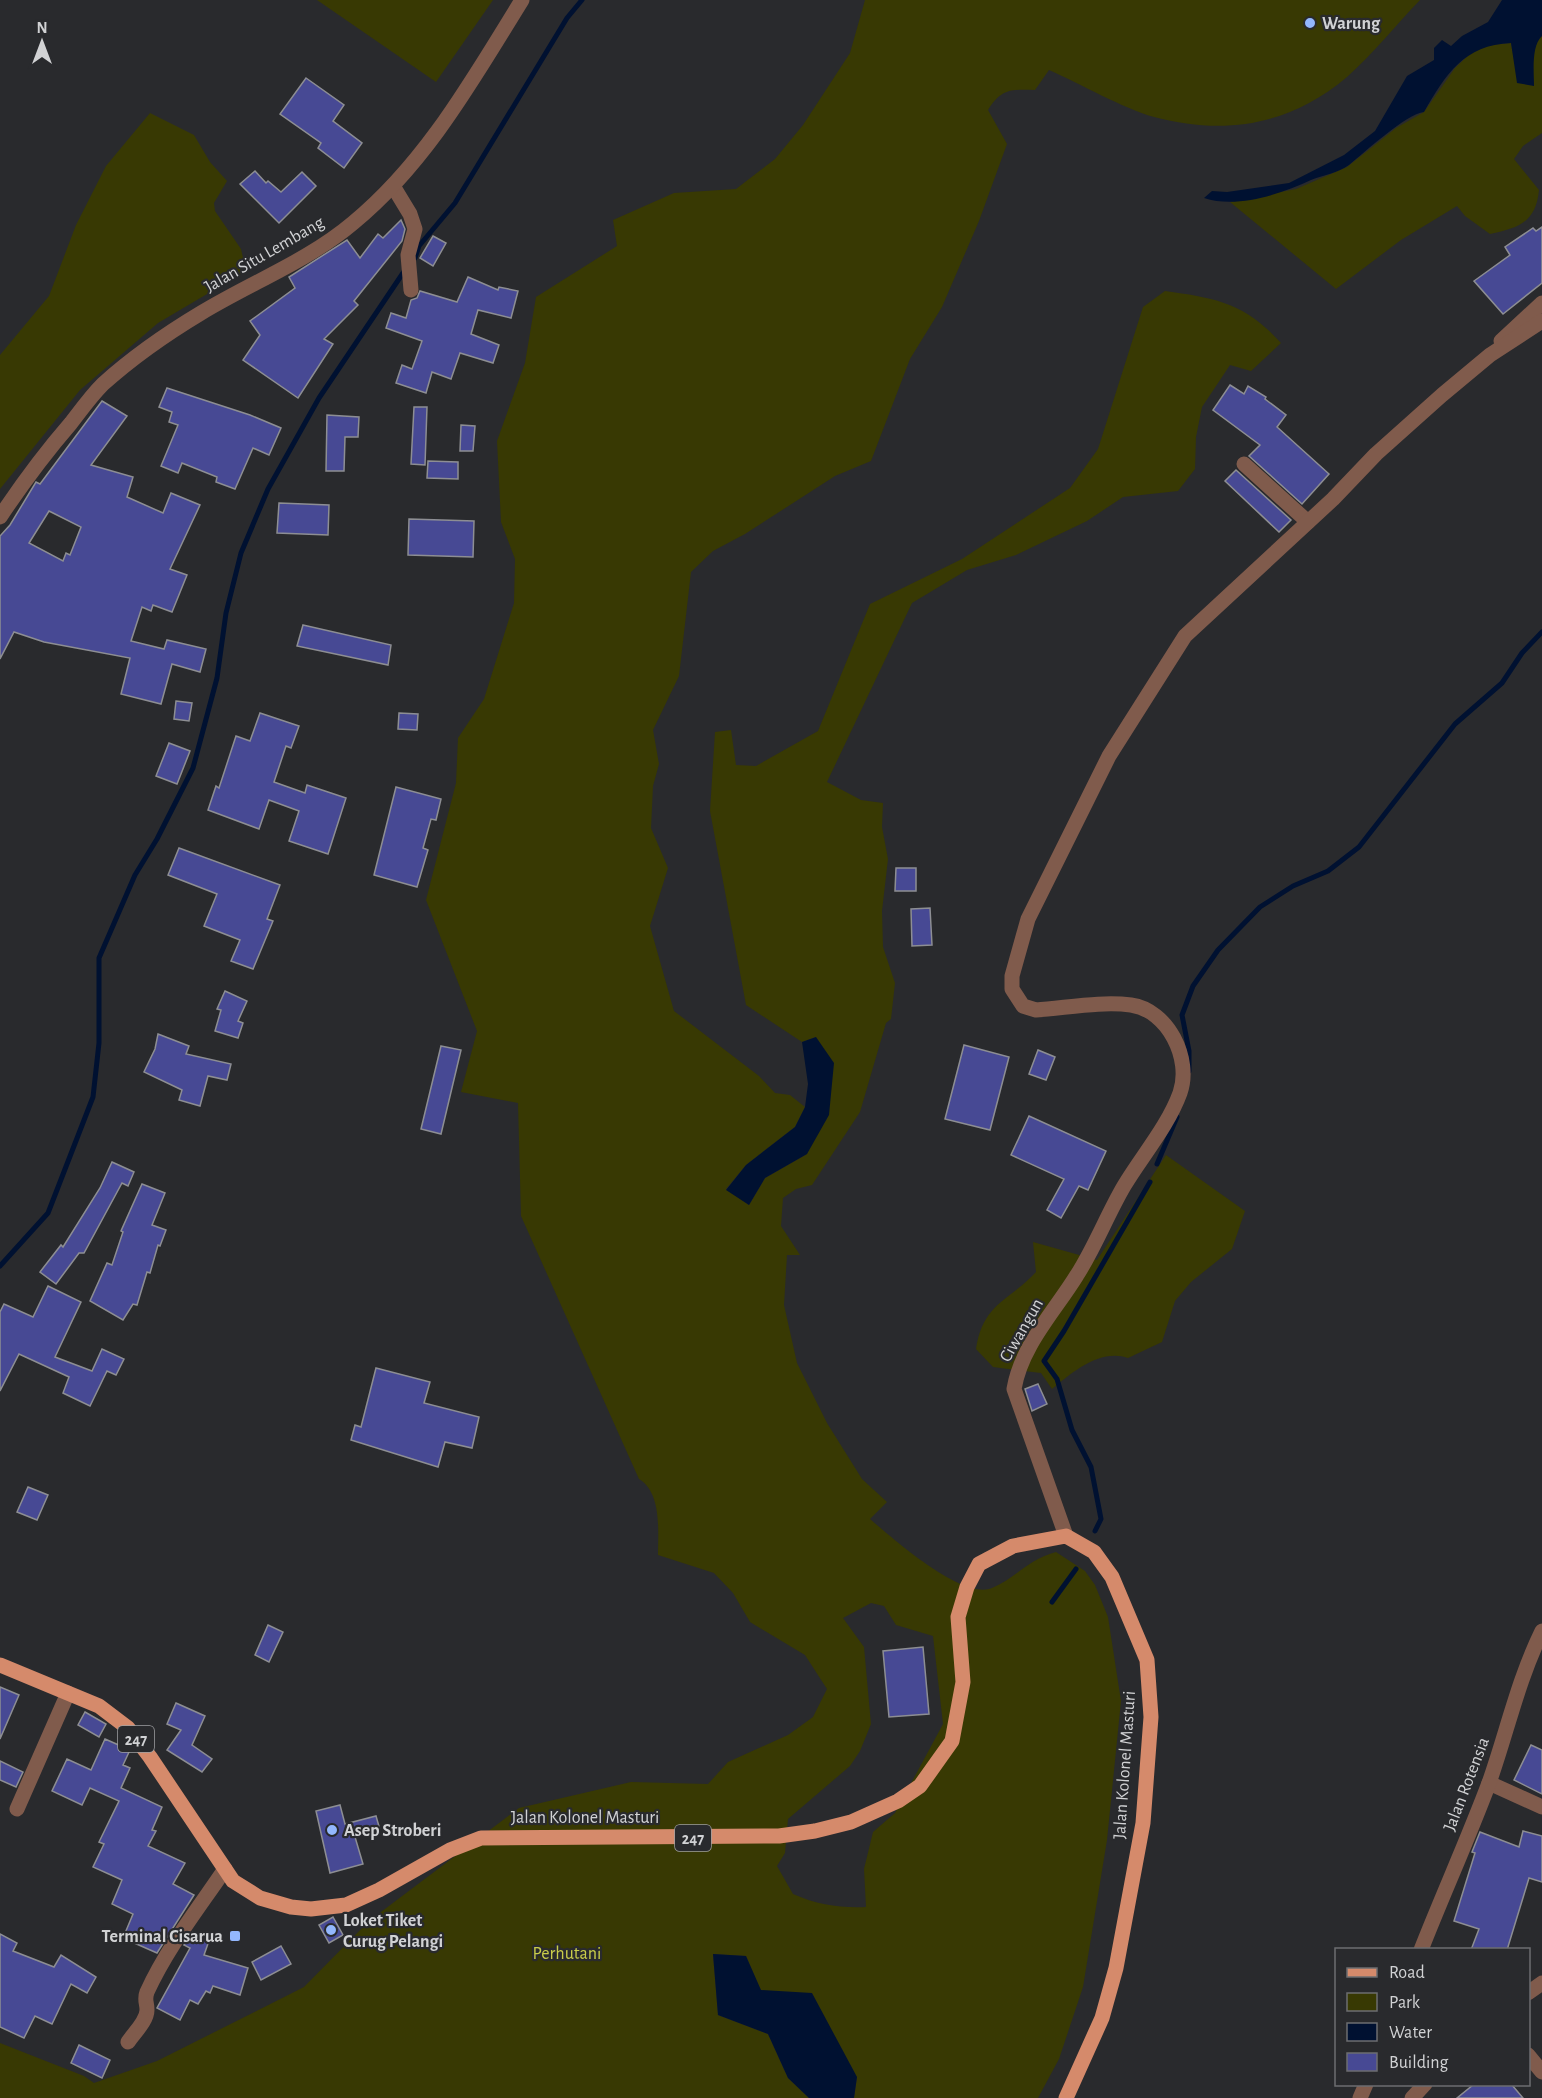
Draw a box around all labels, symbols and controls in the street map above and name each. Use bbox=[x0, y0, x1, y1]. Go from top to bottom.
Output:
north arrow bbox=[12, 12, 72, 72]
place label: Warung bbox=[1322, 15, 1381, 33]
marker: Warung bbox=[1303, 16, 1317, 30]
text: N bbox=[36, 20, 48, 36]
street label: Jalan Situ Lembang bbox=[202, 213, 327, 296]
street label: Ciwangun bbox=[997, 1296, 1047, 1365]
street label: Jalan Kolonel Masturi bbox=[1111, 1690, 1139, 1840]
road number: 247 bbox=[118, 1726, 154, 1752]
street label: Jalan Rotensia bbox=[1441, 1735, 1493, 1834]
street label: Jalan Kolonel Masturi bbox=[511, 1809, 659, 1827]
place label: Asep Stroberi bbox=[344, 1822, 441, 1840]
marker: Asep Stroberi bbox=[325, 1823, 339, 1837]
road number: 247 bbox=[675, 1825, 711, 1851]
place label: Loket Tiket Curug Pelangi bbox=[343, 1912, 443, 1951]
marker: Loket Tiket Curug Pelangi bbox=[324, 1923, 338, 1937]
place label: Terminal Cisarua bbox=[102, 1928, 223, 1946]
marker: Terminal Cisarua bbox=[228, 1929, 242, 1943]
park label: Perhutani bbox=[533, 1945, 601, 1963]
legend bbox=[1335, 1948, 1530, 2086]
text: Road bbox=[1389, 1964, 1425, 1982]
text: Park bbox=[1389, 1994, 1421, 2012]
text: Water bbox=[1389, 2024, 1432, 2042]
text: Building bbox=[1389, 2054, 1449, 2072]

